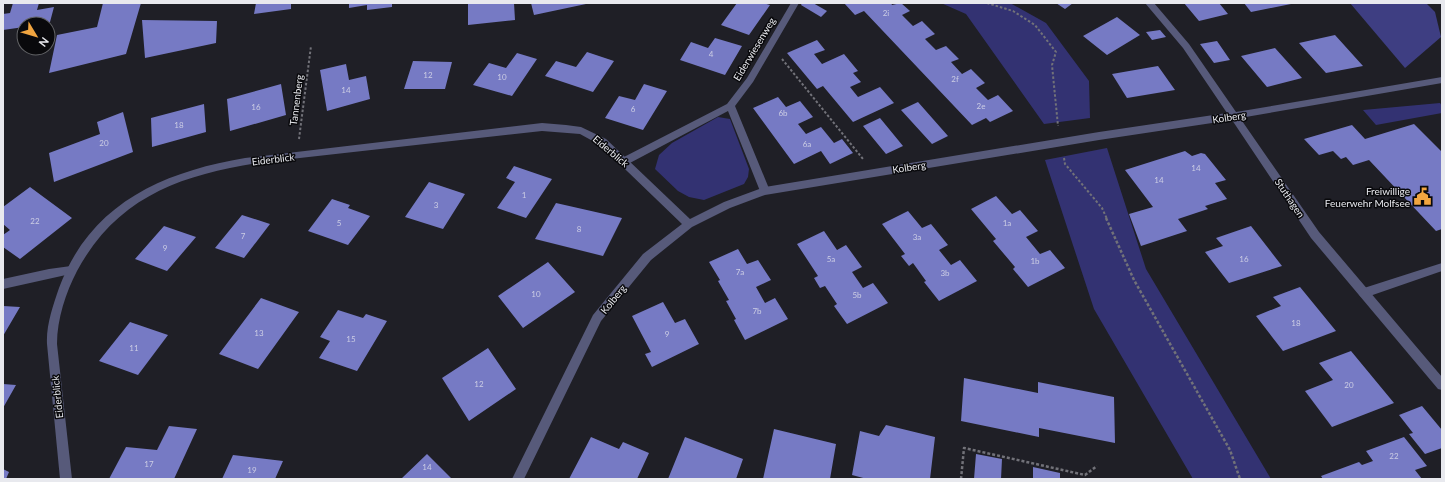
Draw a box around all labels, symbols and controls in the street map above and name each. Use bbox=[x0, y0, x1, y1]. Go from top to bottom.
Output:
house number: 2i bbox=[883, 8, 889, 18]
street label: Eiderwiesenweg bbox=[730, 15, 778, 83]
north arrow bbox=[16, 16, 56, 56]
text: N bbox=[37, 35, 52, 50]
house number: 4 bbox=[709, 49, 714, 59]
house number: 12 bbox=[423, 70, 433, 80]
house number: 10 bbox=[497, 72, 507, 82]
street label: Tannenberg bbox=[287, 74, 305, 126]
house number: 2f bbox=[951, 74, 959, 84]
house number: 14 bbox=[341, 85, 351, 95]
house number: 2e bbox=[977, 101, 985, 111]
house number: 16 bbox=[251, 102, 261, 112]
house number: 6 bbox=[631, 104, 636, 114]
house number: 6b bbox=[778, 108, 788, 118]
street label: Kolberg bbox=[1211, 108, 1247, 126]
house number: 18 bbox=[174, 120, 184, 130]
street label: Eiderblick bbox=[591, 133, 632, 170]
house number: 20 bbox=[99, 138, 109, 148]
house number: 6a bbox=[803, 139, 811, 149]
street label: Eiderblick bbox=[251, 150, 296, 168]
street label: Kolberg bbox=[891, 158, 927, 176]
house number: 14 bbox=[1191, 163, 1201, 173]
house number: 14 bbox=[1154, 175, 1164, 185]
street label: Stuthagen bbox=[1273, 176, 1307, 220]
place label: Freiwillige Feuerwehr Molfsee bbox=[1325, 185, 1410, 209]
public building icon: Freiwillige Feuerwehr Molfsee bbox=[1413, 187, 1433, 207]
house number: 1 bbox=[522, 190, 527, 200]
house number: 3 bbox=[434, 200, 439, 210]
house number: 22 bbox=[30, 216, 40, 226]
house number: 5 bbox=[337, 218, 342, 228]
house number: 1a bbox=[1003, 218, 1011, 228]
house number: 8 bbox=[577, 224, 582, 234]
house number: 7 bbox=[241, 231, 246, 241]
house number: 3a bbox=[913, 232, 921, 242]
house number: 9 bbox=[163, 243, 168, 253]
house number: 5a bbox=[827, 254, 835, 264]
house number: 16 bbox=[1239, 254, 1249, 264]
house number: 1b bbox=[1030, 256, 1040, 266]
house number: 7a bbox=[736, 267, 744, 277]
house number: 3b bbox=[940, 268, 950, 278]
street label: Kolberg bbox=[598, 282, 628, 316]
house number: 10 bbox=[531, 289, 541, 299]
house number: 5b bbox=[852, 290, 862, 300]
house number: 7b bbox=[752, 306, 762, 316]
house number: 18 bbox=[1291, 318, 1301, 328]
house number: 13 bbox=[254, 328, 264, 338]
house number: 9 bbox=[665, 329, 670, 339]
house number: 15 bbox=[346, 334, 356, 344]
house number: 11 bbox=[129, 343, 139, 353]
street label: Eiderblick bbox=[49, 374, 65, 419]
house number: 12 bbox=[474, 379, 484, 389]
house number: 20 bbox=[1344, 380, 1354, 390]
house number: 22 bbox=[1389, 451, 1399, 461]
house number: 17 bbox=[144, 459, 154, 469]
house number: 14 bbox=[422, 462, 432, 472]
house number: 19 bbox=[247, 465, 257, 475]

